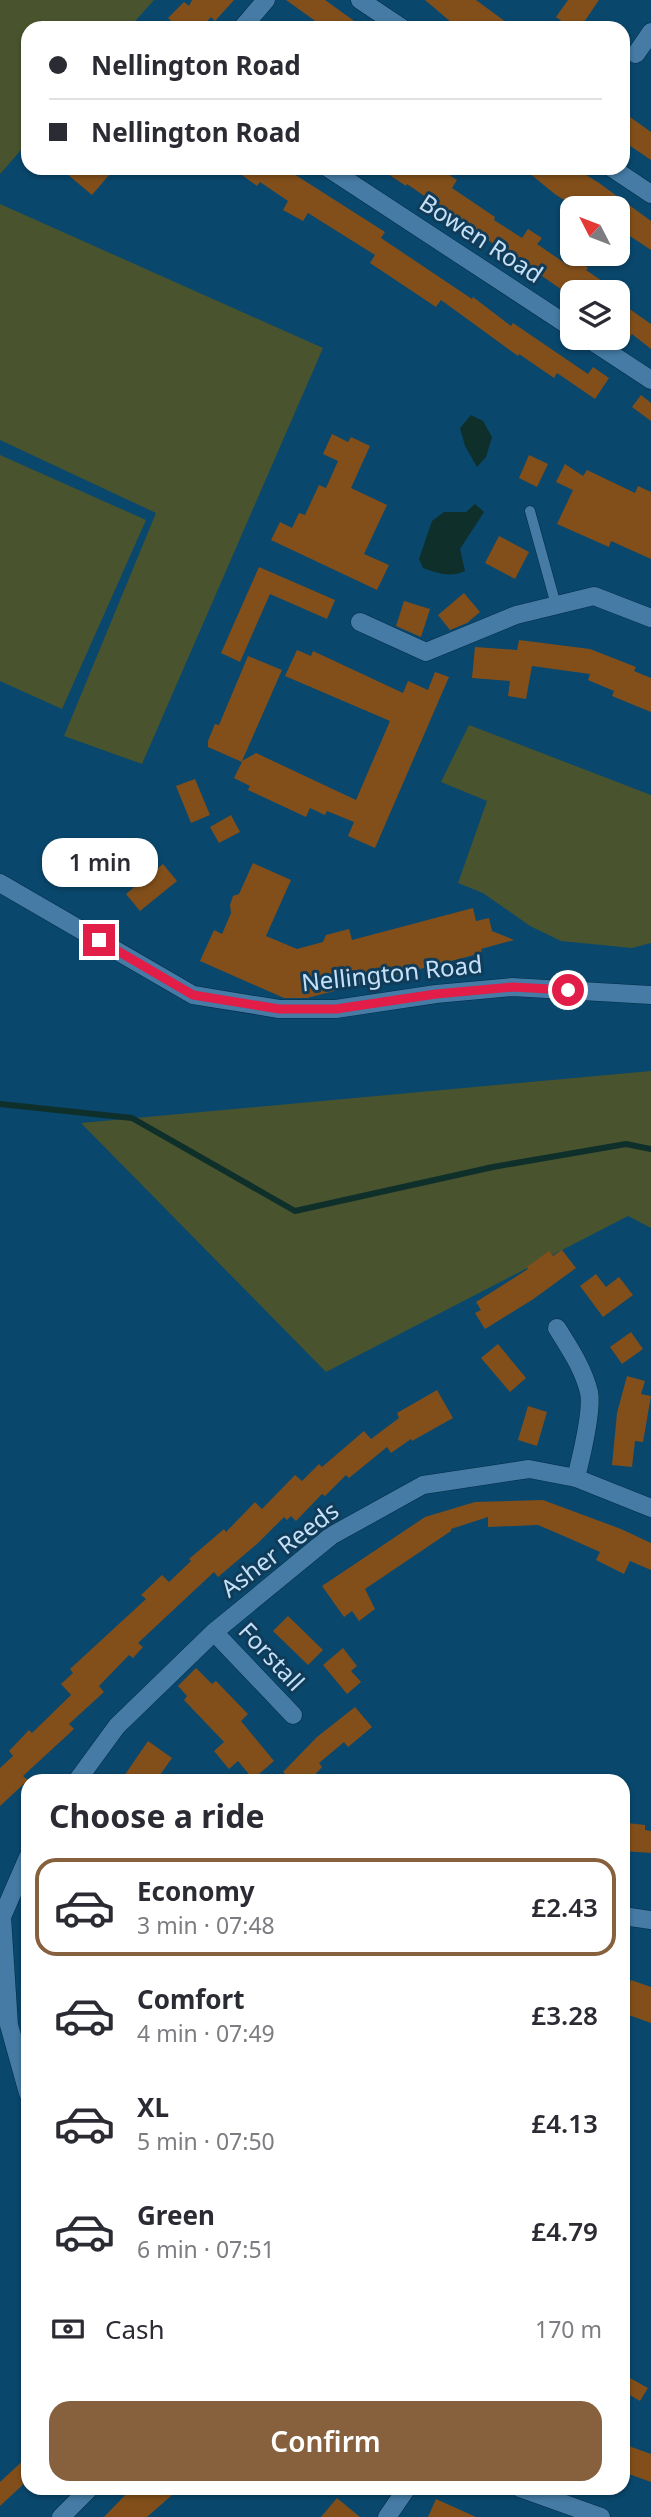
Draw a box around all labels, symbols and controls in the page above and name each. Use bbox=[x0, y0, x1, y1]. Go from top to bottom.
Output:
text: Nellington Road bbox=[91, 47, 301, 83]
text: Nellington Road bbox=[91, 114, 301, 150]
street label: Bowen Road bbox=[414, 186, 550, 290]
north arrow bbox=[560, 196, 630, 266]
map controls bbox=[560, 196, 630, 350]
button: layers bbox=[560, 280, 630, 350]
callout: 1 min bbox=[41, 838, 157, 888]
text: 1 min bbox=[69, 846, 131, 878]
route end bbox=[83, 924, 115, 956]
street label: Nellington Road bbox=[300, 947, 484, 998]
route start bbox=[552, 974, 584, 1006]
street label: Asher Reeds bbox=[213, 1494, 345, 1604]
street label: Forstall bbox=[232, 1614, 312, 1698]
text: Choose a ride bbox=[49, 1794, 265, 1837]
text: Economy bbox=[137, 1873, 255, 1909]
icon: car bbox=[53, 1876, 116, 1939]
text: £2.43 bbox=[531, 1889, 598, 1925]
text: 3 min · 07:48 bbox=[137, 1909, 275, 1941]
text: Comfort bbox=[137, 1981, 245, 2017]
icon: car bbox=[53, 1984, 116, 2047]
text: £3.28 bbox=[531, 1997, 598, 2033]
text: 4 min · 07:49 bbox=[137, 2017, 275, 2049]
text: XL bbox=[137, 2089, 169, 2125]
icon: car bbox=[53, 2092, 116, 2155]
text: £4.13 bbox=[531, 2105, 598, 2141]
text: 5 min · 07:50 bbox=[137, 2125, 275, 2157]
text: Green bbox=[137, 2197, 215, 2233]
icon: car bbox=[53, 2200, 116, 2263]
text: £4.79 bbox=[531, 2213, 598, 2249]
text: 6 min · 07:51 bbox=[137, 2233, 275, 2265]
icon: cash bbox=[49, 2310, 87, 2348]
text: Cash bbox=[105, 2311, 165, 2347]
text: 170 m bbox=[535, 2313, 602, 2345]
button: Confirm bbox=[49, 2401, 602, 2481]

